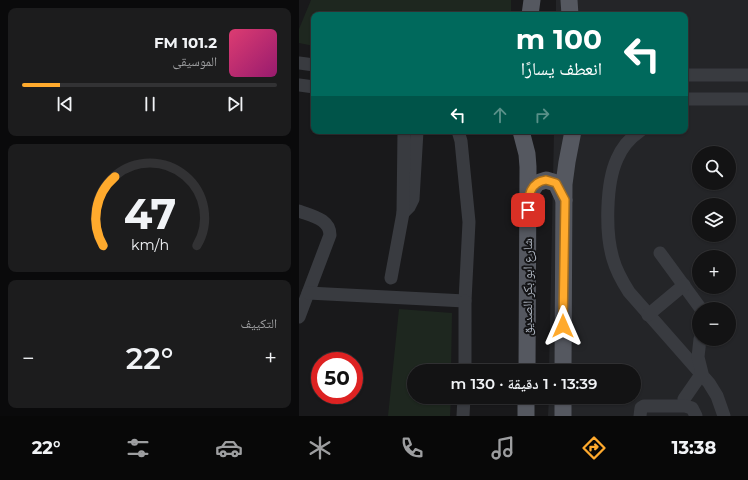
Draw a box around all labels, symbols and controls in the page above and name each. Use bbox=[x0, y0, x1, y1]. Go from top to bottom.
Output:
text: 100 m bbox=[516, 22, 602, 56]
icon: left bbox=[616, 28, 668, 80]
text: 101.2 FM bbox=[154, 33, 217, 52]
text: الموسيقى bbox=[173, 53, 217, 69]
text: انعطف يسارًا bbox=[521, 58, 602, 80]
icon: previous bbox=[54, 93, 76, 115]
icon: pause bbox=[139, 93, 161, 115]
icon: next bbox=[224, 93, 246, 115]
icon: left bbox=[447, 104, 469, 126]
icon: ahead bbox=[489, 104, 511, 126]
icon: right bbox=[531, 104, 553, 126]
map controls bbox=[692, 146, 736, 346]
button: search bbox=[692, 146, 736, 190]
text: 47 bbox=[123, 189, 176, 239]
pin bbox=[511, 193, 545, 227]
button: layers bbox=[692, 198, 736, 242]
icon: arrive bbox=[517, 199, 539, 221]
text: km/h bbox=[130, 236, 169, 254]
street label: شارع ابو بكر الصديق bbox=[519, 238, 537, 336]
button: + bbox=[692, 250, 736, 294]
button: − bbox=[692, 302, 736, 346]
position arrow bbox=[542, 305, 584, 347]
text: التكييف bbox=[241, 315, 277, 331]
text: 22° bbox=[126, 340, 173, 377]
text: − bbox=[22, 345, 35, 372]
text: + bbox=[264, 345, 277, 372]
speed limit sign: 50 bbox=[311, 352, 363, 404]
text: 13:39 · 1 دقيقة · 130 m bbox=[451, 374, 597, 393]
icon: filters bbox=[124, 434, 152, 462]
icon: car bbox=[215, 434, 243, 462]
icon: climate bbox=[306, 434, 334, 462]
icon: phone bbox=[398, 434, 426, 462]
icon: music bbox=[489, 434, 517, 462]
icon: directions bbox=[580, 434, 608, 462]
text: 22° bbox=[32, 437, 60, 459]
text: 13:38 bbox=[671, 437, 716, 459]

